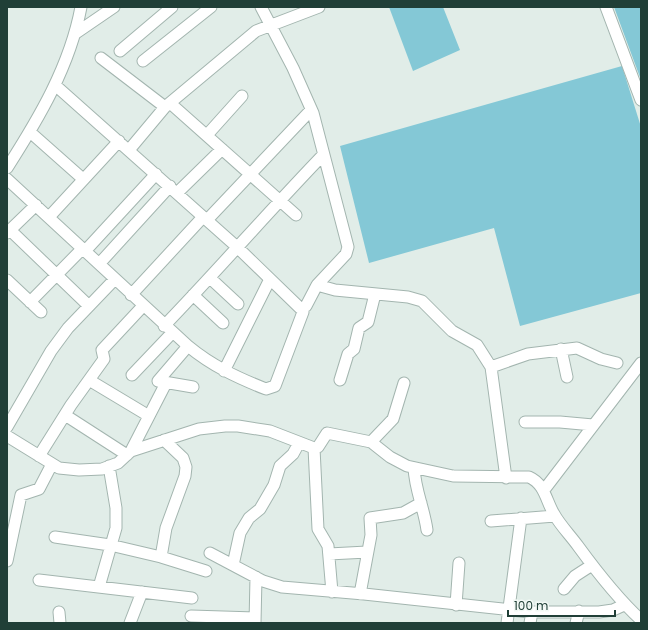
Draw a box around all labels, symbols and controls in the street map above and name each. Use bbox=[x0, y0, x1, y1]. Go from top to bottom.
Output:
scale bar bbox=[508, 592, 615, 618]
text: 100 m bbox=[514, 597, 548, 614]

